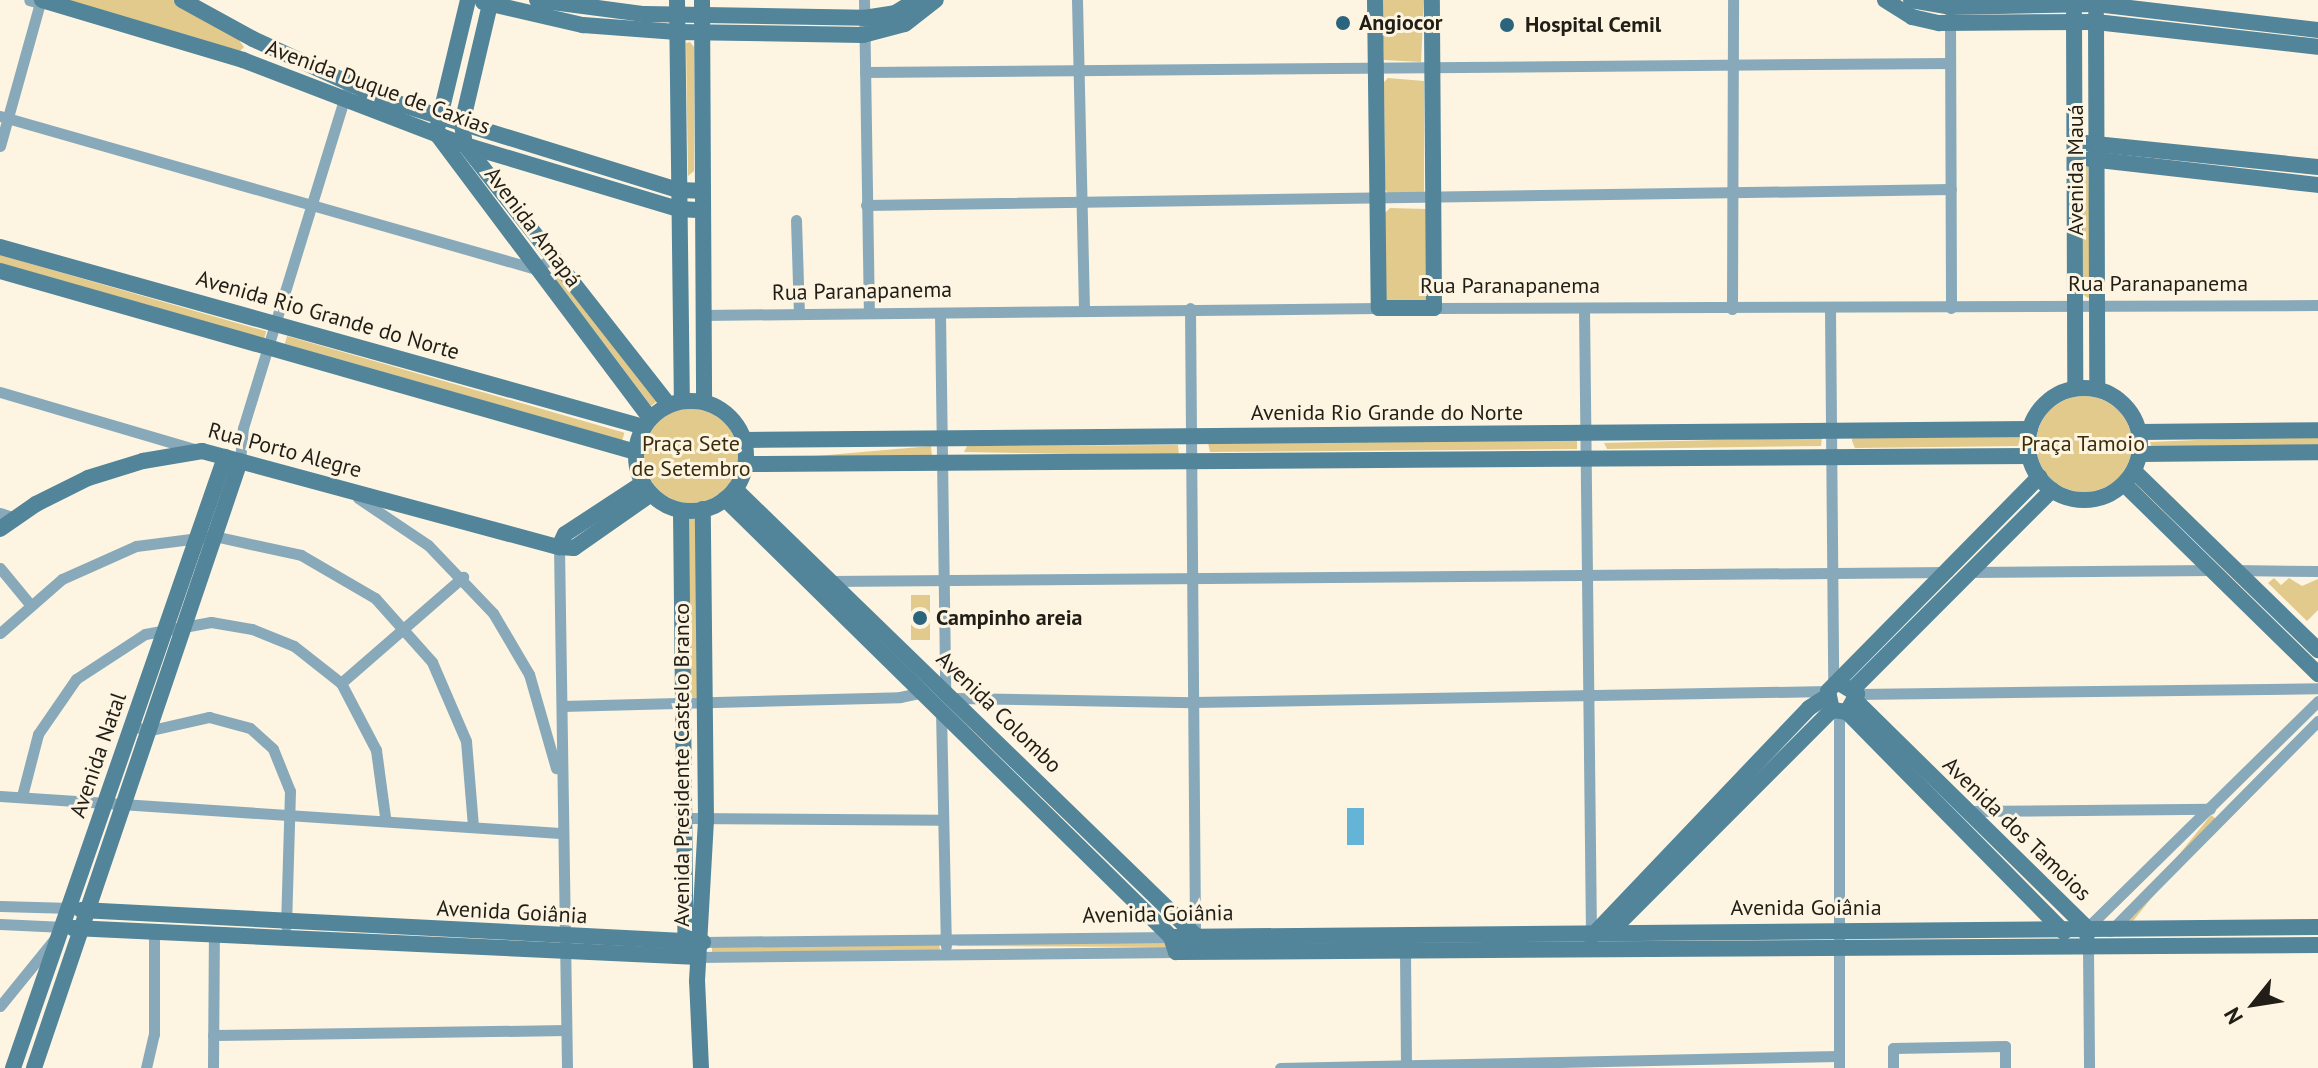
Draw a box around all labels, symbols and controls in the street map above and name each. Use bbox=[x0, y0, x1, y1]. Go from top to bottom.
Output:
place label: Angiocor bbox=[1359, 10, 1443, 36]
place label: Hospital Cemil bbox=[1525, 12, 1662, 38]
marker: Angiocor bbox=[1334, 14, 1352, 32]
marker: Hospital Cemil bbox=[1496, 14, 1518, 36]
street label: Avenida Duque de Caxias bbox=[262, 34, 494, 140]
street label: Avenida Mauá bbox=[2063, 104, 2089, 236]
street label: Avenida Amapá bbox=[479, 161, 587, 293]
street label: Avenida Rio Grande do Norte bbox=[194, 265, 462, 365]
street label: Rua Paranapanema bbox=[2068, 271, 2248, 297]
street label: Rua Paranapanema bbox=[1420, 273, 1600, 299]
street label: Rua Paranapanema bbox=[772, 276, 952, 306]
street label: Avenida Rio Grande do Norte bbox=[1251, 400, 1523, 426]
street label: Rua Porto Alegre bbox=[205, 417, 365, 483]
park label: Praça Sete de Setembro bbox=[631, 430, 751, 482]
park label: Praça Tamoio bbox=[2021, 431, 2145, 457]
street label: Avenida Presidente Castelo Branco bbox=[669, 603, 695, 927]
place label: Campinho areia bbox=[936, 605, 1082, 631]
marker: Campinho areia bbox=[911, 609, 929, 627]
street label: Avenida Colombo bbox=[931, 646, 1067, 778]
street label: Avenida Natal bbox=[64, 689, 132, 821]
street label: Avenida dos Tamoios bbox=[1937, 751, 2097, 907]
street label: Avenida Goiânia bbox=[436, 895, 588, 929]
street label: Avenida Goiânia bbox=[1730, 895, 1882, 921]
street label: Avenida Goiânia bbox=[1082, 899, 1234, 929]
north arrow bbox=[2214, 964, 2294, 1044]
text: N bbox=[2217, 1003, 2249, 1029]

